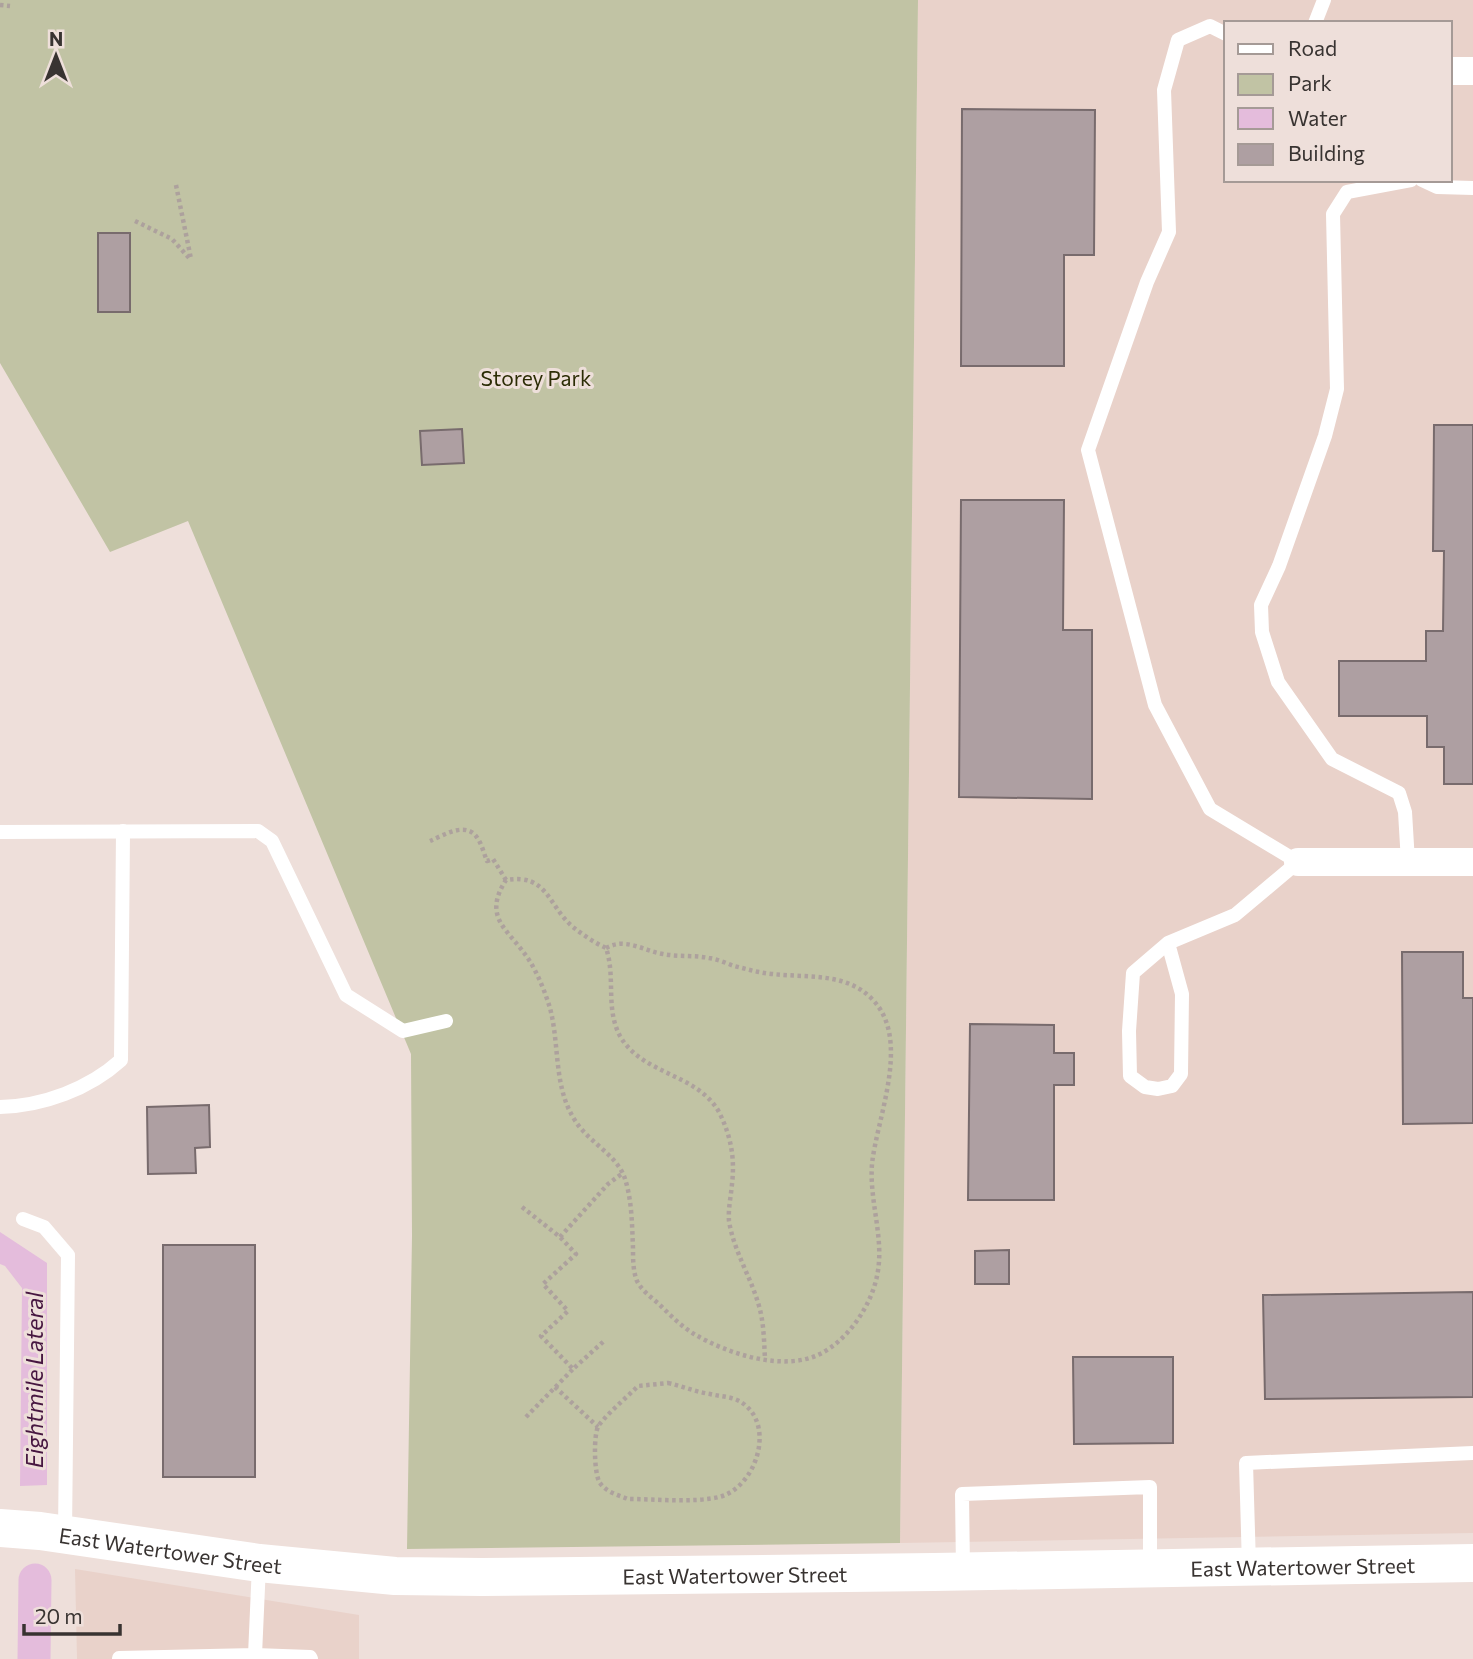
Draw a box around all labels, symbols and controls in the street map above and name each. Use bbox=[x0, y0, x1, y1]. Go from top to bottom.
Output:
north arrow bbox=[21, 21, 91, 91]
legend bbox=[1224, 21, 1452, 182]
text: N bbox=[49, 27, 63, 50]
text: Road bbox=[1288, 35, 1337, 60]
text: Park bbox=[1288, 70, 1332, 95]
text: Water bbox=[1288, 105, 1347, 130]
text: Building bbox=[1288, 140, 1365, 165]
park label: Storey Park bbox=[481, 365, 591, 390]
water label: Eightmile Lateral bbox=[20, 1291, 48, 1468]
street label: East Watertower Street bbox=[57, 1521, 283, 1578]
street label: East Watertower Street bbox=[1190, 1551, 1415, 1580]
street label: East Watertower Street bbox=[622, 1560, 847, 1588]
scale bar bbox=[24, 1592, 121, 1636]
text: 20 m bbox=[35, 1603, 83, 1628]

